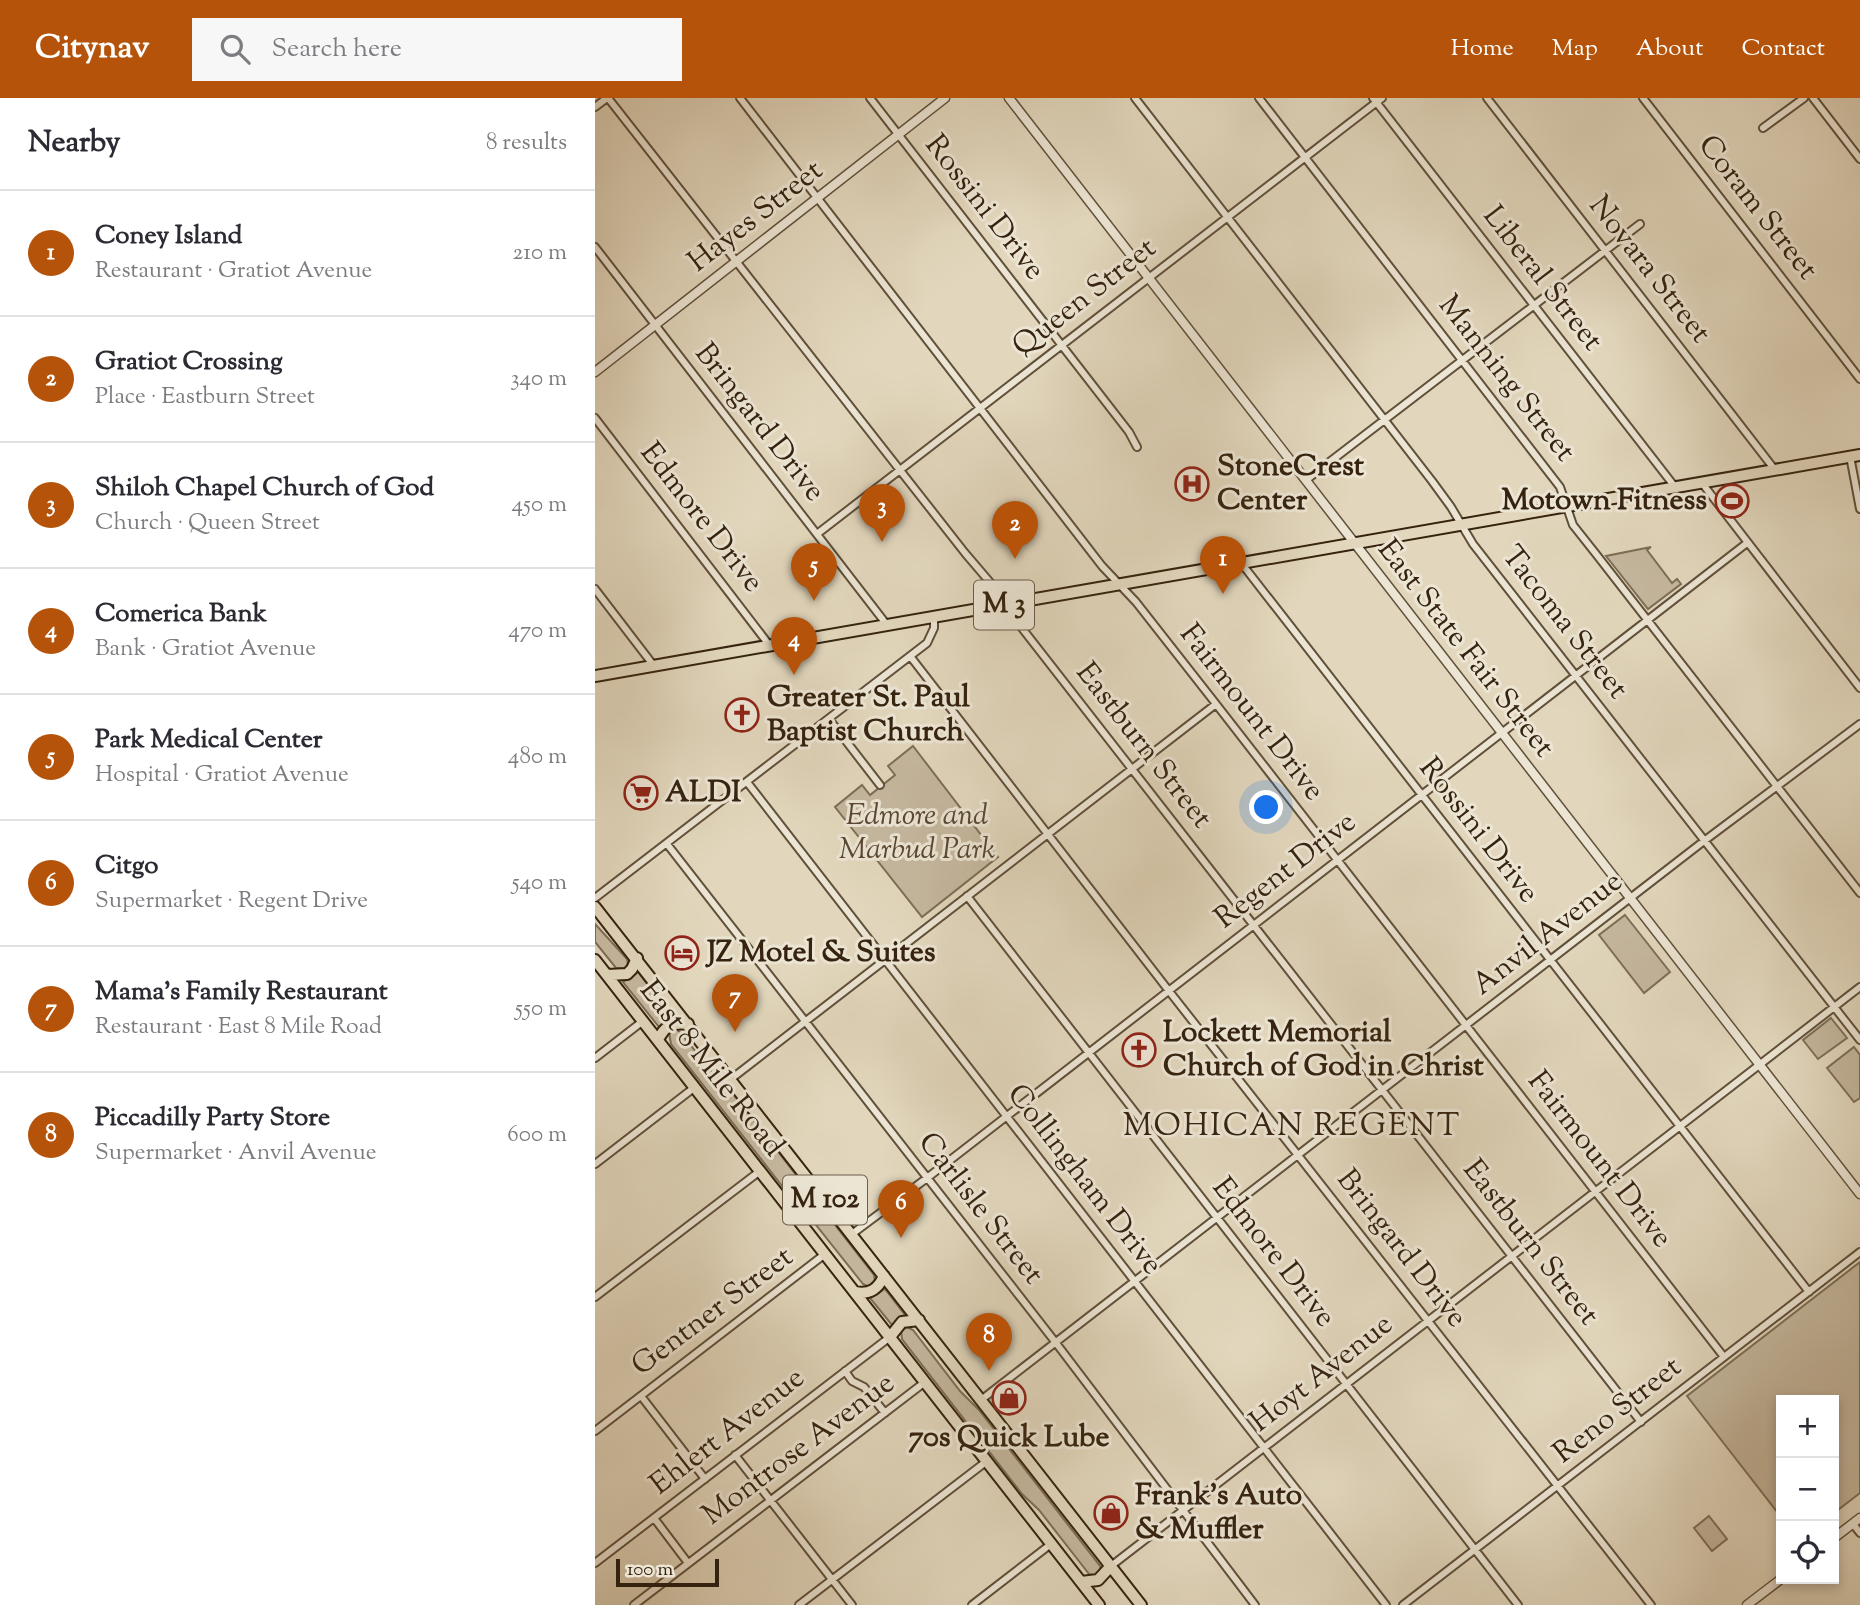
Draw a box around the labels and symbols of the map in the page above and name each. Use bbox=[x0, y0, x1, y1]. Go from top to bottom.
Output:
street label: Rossini Drive bbox=[913, 126, 1055, 290]
street label: Coram Street bbox=[1687, 126, 1827, 290]
street label: Hayes Street bbox=[679, 150, 833, 284]
street label: Novara Street bbox=[1578, 187, 1720, 353]
street label: Liberal Street bbox=[1471, 197, 1613, 361]
street label: Queen Street bbox=[1004, 228, 1166, 368]
street label: Manning Street bbox=[1427, 286, 1585, 472]
street label: Bringard Drive bbox=[683, 335, 835, 511]
street label: Edmore Drive bbox=[629, 434, 773, 602]
place label: StoneCrest Center bbox=[1217, 446, 1365, 523]
hospital icon: StoneCrest Center bbox=[1173, 465, 1211, 503]
place label: Motown Fitness bbox=[1501, 480, 1707, 523]
sports icon: Motown Fitness bbox=[1713, 482, 1751, 520]
pin: 3 bbox=[859, 484, 905, 542]
pin: 2 bbox=[992, 501, 1038, 559]
street label: East State Fair Street bbox=[1366, 531, 1564, 767]
pin: 1 bbox=[1200, 536, 1246, 594]
street label: Tacoma Street bbox=[1490, 537, 1638, 709]
pin: 5 bbox=[791, 543, 837, 601]
road number: M 3 bbox=[974, 580, 1034, 630]
street label: Fairmount Drive bbox=[1168, 615, 1334, 811]
pin: 4 bbox=[771, 617, 817, 675]
street label: Eastburn Street bbox=[1064, 654, 1222, 838]
place label: Greater St. Paul Baptist Church bbox=[767, 677, 970, 754]
church icon: Greater St. Paul Baptist Church bbox=[723, 696, 761, 734]
street label: Rossini Drive bbox=[1407, 749, 1549, 913]
place label: ALDI bbox=[665, 772, 741, 815]
supermarket icon: ALDI bbox=[622, 774, 660, 812]
your location bbox=[1249, 790, 1283, 824]
park label: Edmore and Marbud Park bbox=[839, 795, 995, 872]
street label: Regent Drive bbox=[1206, 802, 1366, 940]
street label: Anvil Avenue bbox=[1464, 862, 1632, 1006]
place label: JZ Motel & Suites bbox=[705, 932, 936, 975]
hotel icon: JZ Motel & Suites bbox=[663, 934, 701, 972]
street label: East 8 Mile Road bbox=[628, 972, 794, 1166]
pin: 7 bbox=[712, 974, 758, 1032]
place label: Lockett Memorial Church of God in Christ bbox=[1163, 1012, 1485, 1089]
church icon: Lockett Memorial Church of God in Christ bbox=[1120, 1031, 1158, 1069]
street label: Fairmount Drive bbox=[1516, 1062, 1682, 1258]
street label: Collingham Drive bbox=[996, 1075, 1172, 1285]
district label: MOHICAN REGENT bbox=[1123, 1104, 1461, 1150]
street label: Carlisle Street bbox=[907, 1124, 1053, 1294]
street label: Eastburn Street bbox=[1451, 1151, 1609, 1335]
street label: Bringard Drive bbox=[1325, 1161, 1477, 1337]
street label: Edmore Drive bbox=[1201, 1169, 1345, 1337]
road number: M 102 bbox=[783, 1176, 867, 1224]
pin: 6 bbox=[878, 1180, 924, 1238]
street label: Gentner Street bbox=[623, 1237, 803, 1387]
street label: Hoyt Avenue bbox=[1241, 1304, 1403, 1444]
pin: 8 bbox=[966, 1313, 1012, 1371]
street label: Reno Street bbox=[1545, 1347, 1691, 1475]
street label: Ehlert Avenue bbox=[642, 1358, 814, 1506]
street label: Montrose Avenue bbox=[694, 1363, 904, 1537]
shop icon: 70s Quick Lube bbox=[990, 1379, 1028, 1417]
place label: 70s Quick Lube bbox=[909, 1417, 1109, 1460]
place label: Frank's Auto & Muffler bbox=[1135, 1475, 1302, 1552]
shop icon: Frank's Auto & Muffler bbox=[1092, 1494, 1130, 1532]
scale bar bbox=[616, 1556, 719, 1588]

